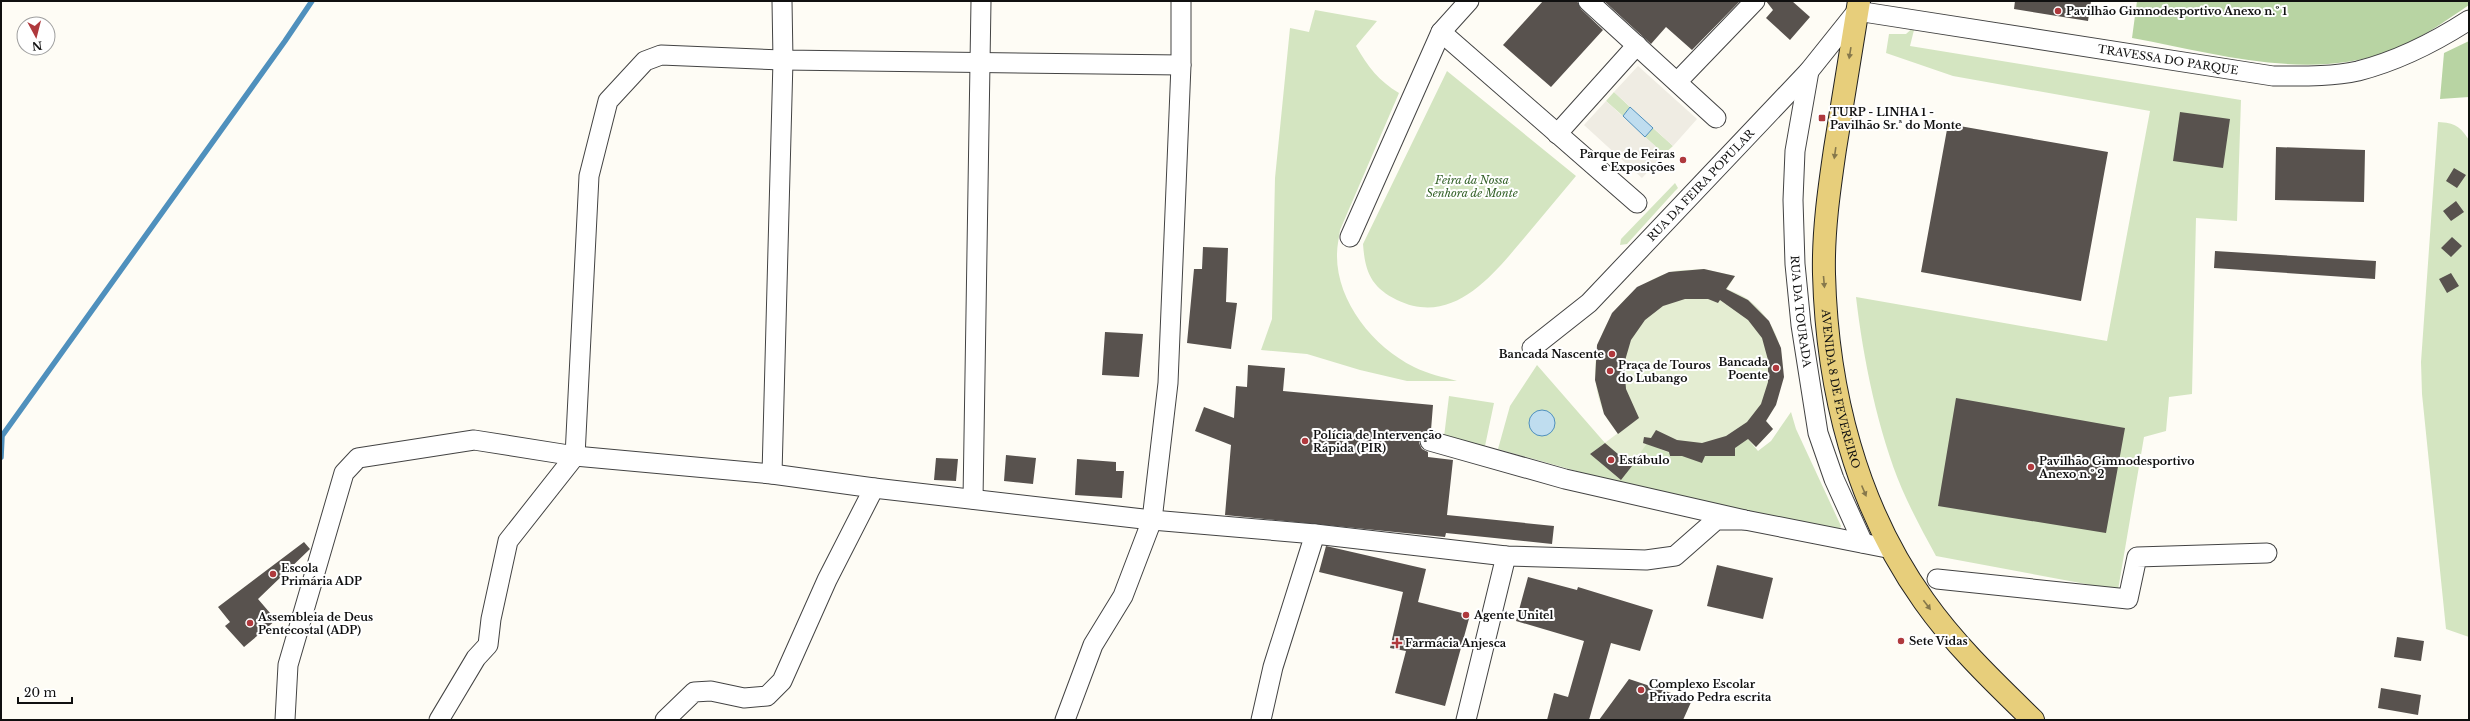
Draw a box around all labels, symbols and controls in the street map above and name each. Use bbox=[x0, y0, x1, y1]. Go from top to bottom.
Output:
place label: Pavilhão Gimnodesportivo Anexo n.º 1 bbox=[2066, 4, 2287, 18]
marker: Pavilhão Gimnodesportivo Anexo n.º 1 bbox=[2053, 6, 2063, 16]
north arrow bbox=[16, 16, 56, 56]
text: N bbox=[31, 38, 43, 54]
street label: TRAVESSA DO PARQUE bbox=[2097, 42, 2239, 77]
one-way arrow bbox=[1847, 47, 1853, 59]
place label: TURP - LINHA 1 - Pavilhão Sr.ª do Monte bbox=[1830, 105, 1962, 132]
marker: TURP - LINHA 1 - Pavilhão Sr.ª do Monte bbox=[1817, 113, 1827, 123]
street label: RUA DA FEIRA POPULAR bbox=[1644, 126, 1757, 244]
place label: Parque de Feiras e Exposições bbox=[1579, 147, 1675, 174]
one-way arrow bbox=[1832, 147, 1838, 159]
marker: Parque de Feiras e Exposições bbox=[1678, 155, 1688, 165]
park label: Feira da Nossa Senhora de Monte bbox=[1426, 173, 1518, 200]
street label: RUA DA TOURADA bbox=[1788, 255, 1815, 369]
one-way arrow bbox=[1821, 276, 1828, 288]
street label: AVENIDA 8 DE FEVEREIRO bbox=[1819, 308, 1863, 470]
place label: Bancada Nascente bbox=[1499, 347, 1605, 361]
marker: Bancada Nascente bbox=[1607, 349, 1617, 359]
place label: Bancada Poente bbox=[1718, 355, 1769, 382]
place label: Praça de Touros do Lubango bbox=[1618, 358, 1711, 385]
marker: Bancada Poente bbox=[1771, 363, 1781, 373]
marker: Praça de Touros do Lubango bbox=[1605, 366, 1615, 376]
place label: Polícia de Intervenção Rápida (PIR) bbox=[1313, 428, 1442, 455]
marker: Polícia de Intervenção Rápida (PIR) bbox=[1300, 436, 1310, 446]
place label: Estábulo bbox=[1619, 453, 1669, 467]
place label: Pavilhão Gimnodesportivo Anexo n.º 2 bbox=[2038, 454, 2195, 481]
marker: Estábulo bbox=[1606, 455, 1616, 465]
marker: Pavilhão Gimnodesportivo Anexo n.º 2 bbox=[2026, 462, 2036, 472]
one-way arrow bbox=[1862, 486, 1868, 498]
place label: Escola Primária ADP bbox=[281, 561, 362, 588]
marker: Escola Primária ADP bbox=[268, 569, 278, 579]
one-way arrow bbox=[1923, 599, 1931, 610]
place label: Agente Unitel bbox=[1473, 608, 1554, 622]
place label: Assembleia de Deus Pentecostal (ADP) bbox=[257, 610, 373, 637]
marker: Agente Unitel bbox=[1461, 610, 1471, 620]
marker: Assembleia de Deus Pentecostal (ADP) bbox=[245, 618, 255, 628]
place label: Sete Vidas bbox=[1909, 634, 1968, 648]
place label: Farmácia Anjesca bbox=[1405, 636, 1507, 650]
marker: Sete Vidas bbox=[1896, 636, 1906, 646]
marker: Farmácia Anjesca bbox=[1392, 638, 1402, 648]
place label: Complexo Escolar Privado Pedra escrita bbox=[1649, 677, 1772, 704]
scale bar bbox=[18, 679, 72, 705]
text: 20 m bbox=[24, 685, 56, 700]
marker: Complexo Escolar Privado Pedra escrita bbox=[1636, 685, 1646, 695]

